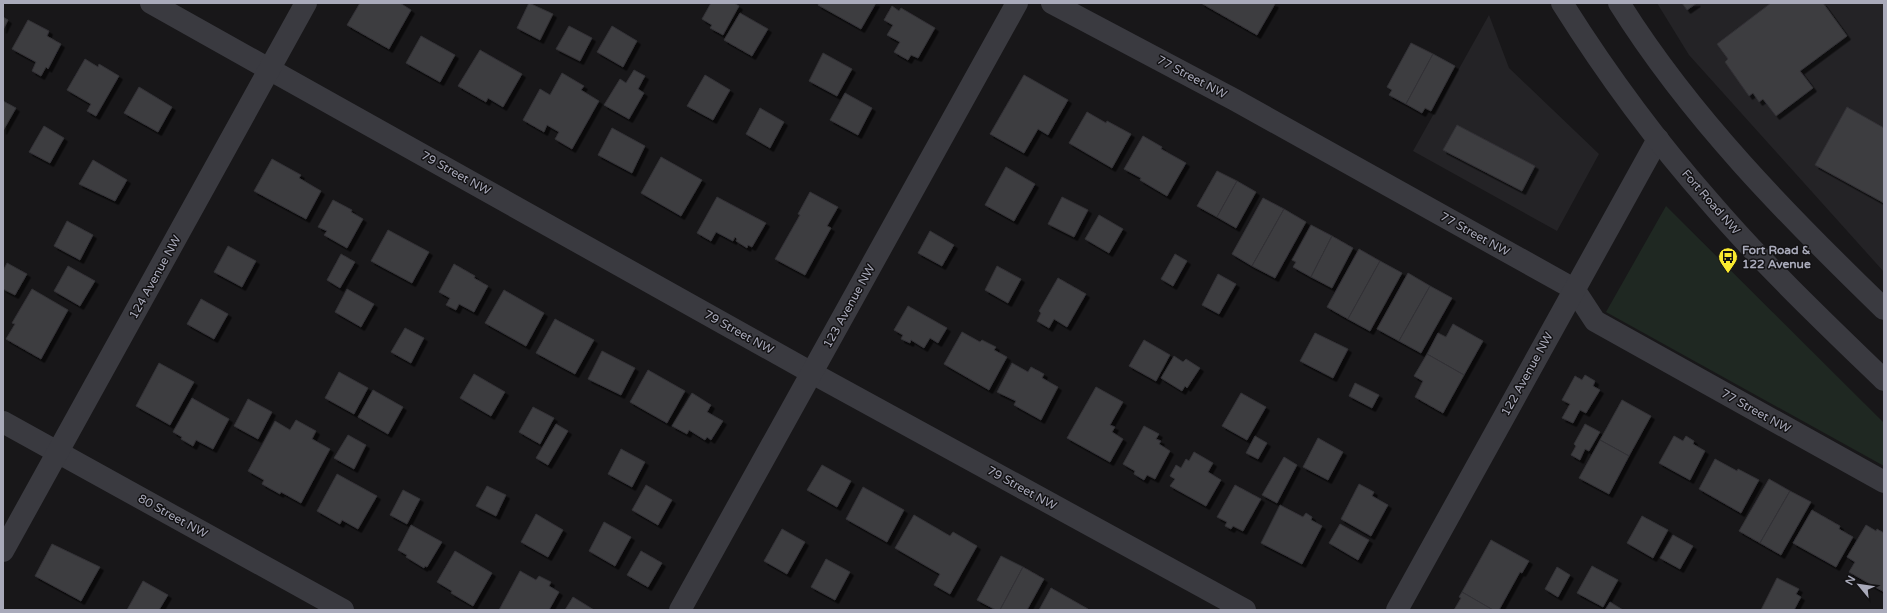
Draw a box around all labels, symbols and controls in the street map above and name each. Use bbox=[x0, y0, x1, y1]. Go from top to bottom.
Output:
street label: 77 Street NW bbox=[1155, 53, 1229, 101]
street label: 79 Street NW bbox=[419, 148, 493, 198]
street label: Fort Road NW bbox=[1679, 167, 1743, 237]
street label: 77 Street NW bbox=[1438, 209, 1512, 259]
street label: 124 Avenue NW bbox=[126, 233, 184, 321]
place label: Fort Road & 122 Avenue bbox=[1742, 243, 1811, 271]
bus stop icon: Fort Road & 122 Avenue bbox=[1717, 246, 1739, 274]
street label: 123 Avenue NW bbox=[820, 262, 878, 350]
street label: 79 Street NW bbox=[702, 307, 776, 357]
street label: 122 Avenue NW bbox=[1498, 330, 1556, 418]
street label: 77 Street NW bbox=[1719, 386, 1793, 436]
street label: 79 Street NW bbox=[985, 463, 1059, 513]
street label: 80 Street NW bbox=[136, 491, 210, 541]
north arrow bbox=[1839, 565, 1879, 605]
text: N bbox=[1843, 573, 1859, 587]

